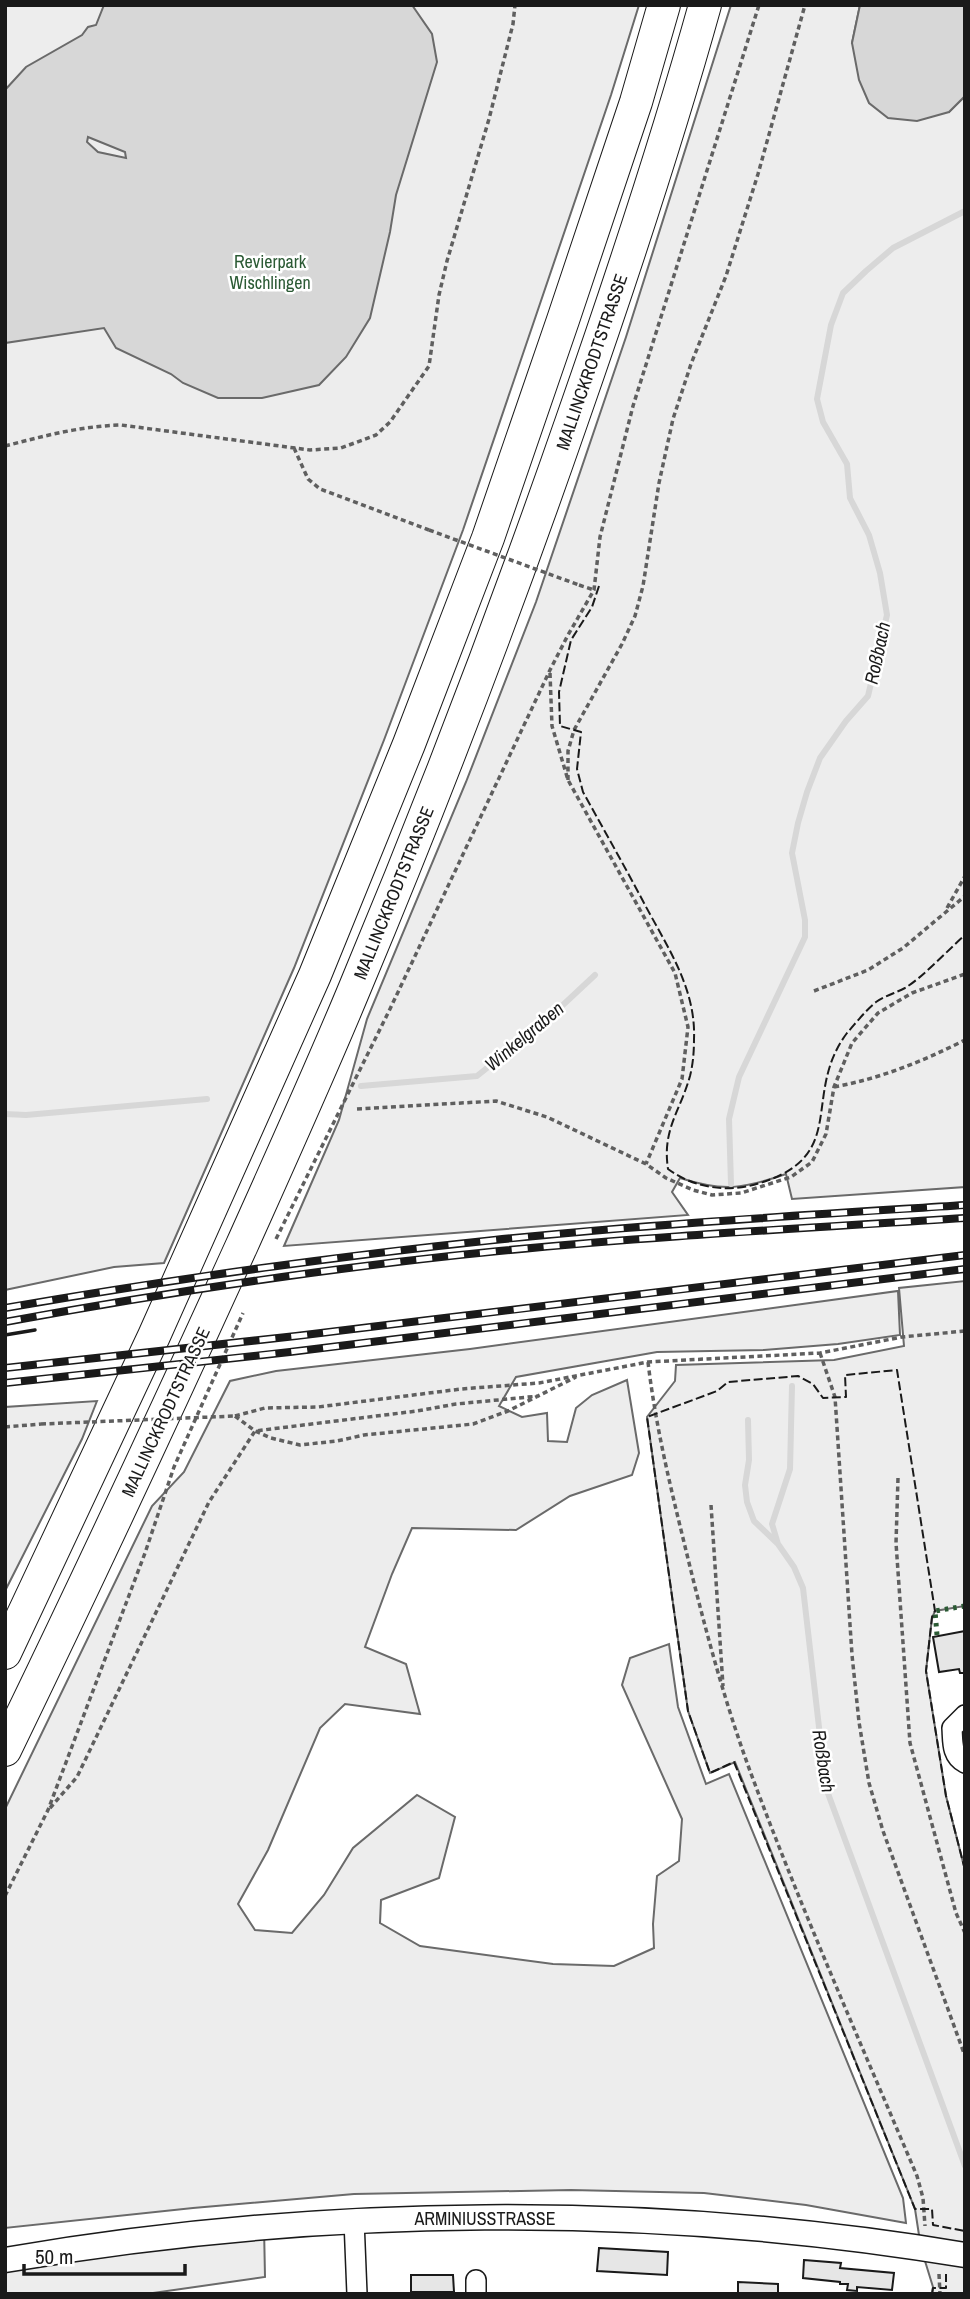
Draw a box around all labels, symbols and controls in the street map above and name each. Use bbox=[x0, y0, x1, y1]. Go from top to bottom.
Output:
park label: Revierpark Wischlingen bbox=[229, 249, 311, 295]
street label: MALLINCKRODTSTRASSE bbox=[550, 271, 633, 453]
water label: Roßbach bbox=[858, 619, 896, 687]
street label: MALLINCKRODTSTRASSE bbox=[347, 803, 440, 983]
water label: Winkelgraben bbox=[479, 995, 569, 1077]
street label: MALLINCKRODTSTRASSE bbox=[115, 1323, 216, 1501]
water label: Roßbach bbox=[806, 1728, 842, 1794]
street label: ARMINIUSSTRASSE bbox=[413, 2206, 556, 2231]
scale bar bbox=[24, 2232, 186, 2276]
text: 50 m bbox=[35, 2242, 73, 2271]

